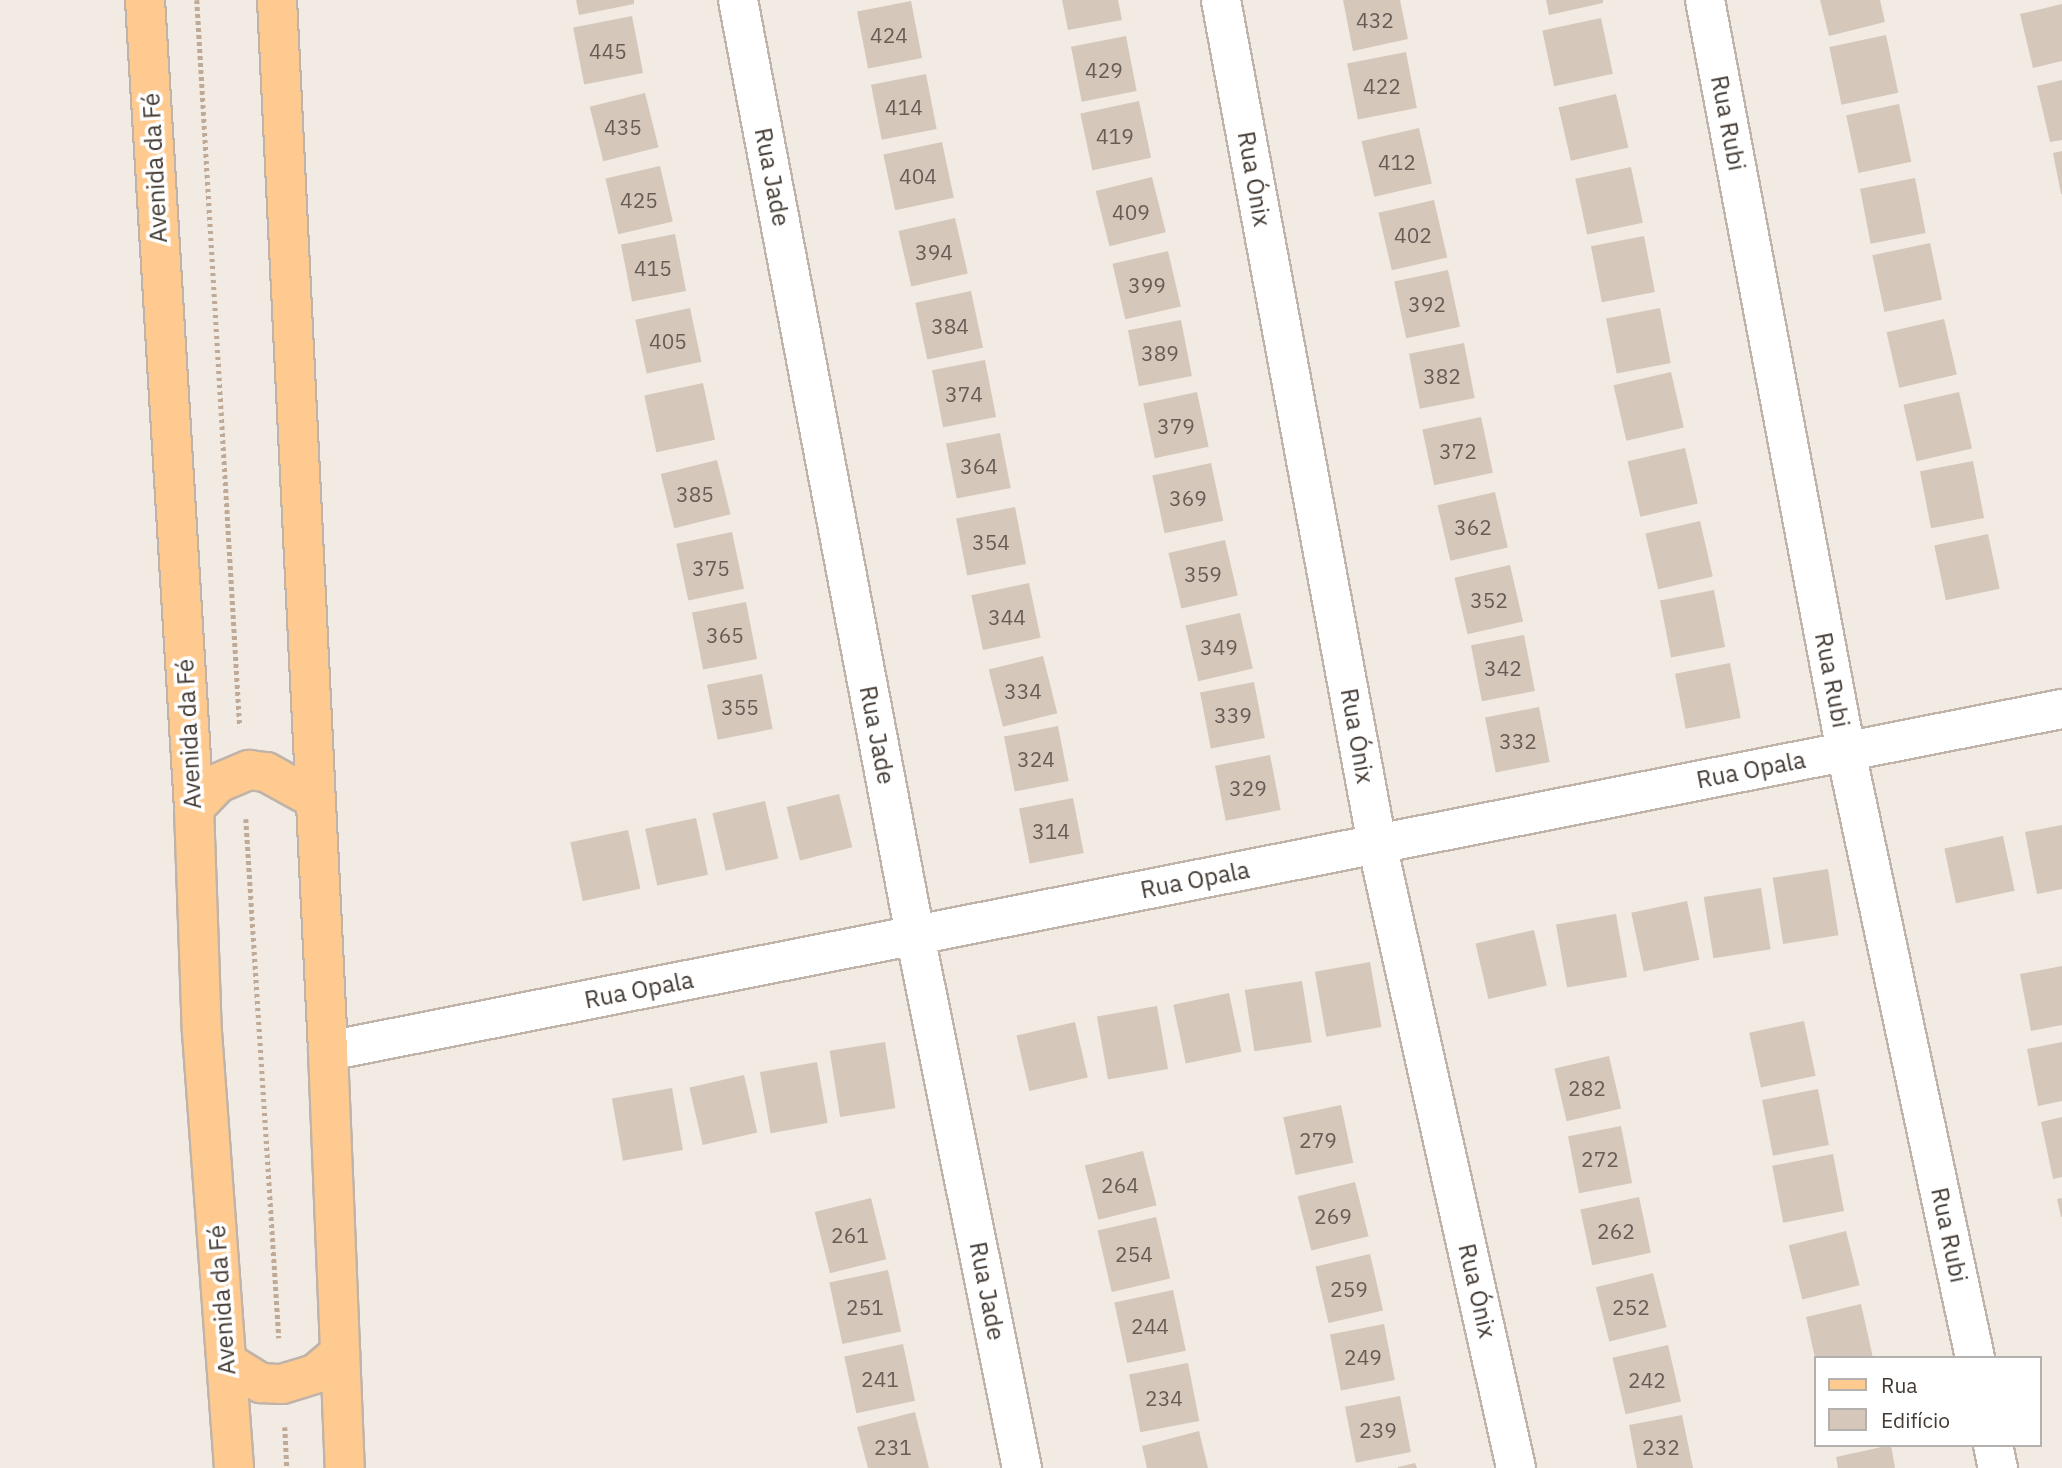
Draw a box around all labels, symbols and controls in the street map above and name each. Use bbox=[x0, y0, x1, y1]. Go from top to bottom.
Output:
house number: 432 bbox=[1356, 7, 1394, 33]
house number: 424 bbox=[870, 22, 908, 48]
house number: 445 bbox=[589, 38, 627, 64]
house number: 429 bbox=[1085, 57, 1123, 83]
house number: 422 bbox=[1363, 73, 1401, 99]
street label: Rua Rubi bbox=[1705, 73, 1751, 173]
street label: Avenida da Fé bbox=[137, 92, 173, 244]
house number: 414 bbox=[885, 94, 923, 120]
house number: 435 bbox=[604, 114, 642, 140]
house number: 419 bbox=[1096, 123, 1134, 149]
street label: Rua Jade bbox=[748, 125, 796, 229]
street label: Rua Ónix bbox=[1231, 129, 1277, 229]
house number: 412 bbox=[1378, 149, 1416, 175]
house number: 404 bbox=[899, 163, 937, 189]
house number: 425 bbox=[620, 187, 658, 213]
house number: 409 bbox=[1112, 199, 1150, 225]
house number: 402 bbox=[1394, 222, 1432, 248]
house number: 394 bbox=[915, 239, 953, 265]
house number: 415 bbox=[634, 255, 672, 281]
house number: 399 bbox=[1128, 272, 1166, 298]
house number: 392 bbox=[1408, 291, 1446, 317]
house number: 384 bbox=[931, 313, 969, 339]
house number: 405 bbox=[649, 328, 687, 354]
house number: 389 bbox=[1141, 340, 1179, 366]
house number: 382 bbox=[1423, 363, 1461, 389]
house number: 374 bbox=[945, 381, 983, 407]
house number: 379 bbox=[1157, 413, 1195, 439]
house number: 372 bbox=[1439, 438, 1477, 464]
house number: 364 bbox=[960, 453, 998, 479]
house number: 385 bbox=[676, 481, 714, 507]
house number: 369 bbox=[1169, 485, 1207, 511]
house number: 362 bbox=[1454, 514, 1492, 540]
house number: 354 bbox=[972, 529, 1010, 555]
house number: 375 bbox=[692, 555, 730, 581]
house number: 359 bbox=[1184, 561, 1222, 587]
house number: 352 bbox=[1470, 587, 1508, 613]
house number: 344 bbox=[988, 604, 1026, 630]
house number: 365 bbox=[706, 622, 744, 648]
street label: Rua Rubi bbox=[1809, 630, 1855, 730]
house number: 349 bbox=[1200, 634, 1238, 660]
house number: 342 bbox=[1484, 655, 1522, 681]
street label: Avenida da Fé bbox=[171, 658, 207, 810]
house number: 334 bbox=[1004, 678, 1042, 704]
street label: Rua Jade bbox=[853, 683, 901, 787]
street label: Rua Ónix bbox=[1334, 686, 1380, 786]
house number: 355 bbox=[721, 694, 759, 720]
house number: 339 bbox=[1214, 702, 1252, 728]
house number: 332 bbox=[1499, 728, 1537, 754]
street label: Rua Opala bbox=[1694, 745, 1808, 795]
house number: 324 bbox=[1017, 746, 1055, 772]
house number: 329 bbox=[1229, 775, 1267, 801]
house number: 314 bbox=[1032, 818, 1070, 844]
street label: Rua Opala bbox=[1138, 855, 1252, 905]
street label: Rua Opala bbox=[582, 965, 696, 1015]
house number: 282 bbox=[1568, 1075, 1606, 1101]
house number: 279 bbox=[1299, 1127, 1337, 1153]
house number: 272 bbox=[1581, 1146, 1619, 1172]
house number: 264 bbox=[1101, 1172, 1139, 1198]
street label: Rua Rubi bbox=[1925, 1185, 1973, 1285]
house number: 269 bbox=[1314, 1203, 1352, 1229]
house number: 262 bbox=[1597, 1218, 1635, 1244]
house number: 261 bbox=[831, 1222, 869, 1248]
street label: Avenida da Fé bbox=[202, 1224, 242, 1376]
street label: Rua Jade bbox=[963, 1239, 1011, 1343]
house number: 254 bbox=[1115, 1241, 1153, 1267]
street label: Rua Ónix bbox=[1452, 1241, 1502, 1341]
house number: 259 bbox=[1330, 1276, 1368, 1302]
house number: 251 bbox=[846, 1294, 884, 1320]
house number: 252 bbox=[1612, 1294, 1650, 1320]
house number: 244 bbox=[1131, 1313, 1169, 1339]
house number: 249 bbox=[1344, 1344, 1382, 1370]
legend bbox=[1814, 1356, 2041, 1447]
house number: 241 bbox=[861, 1366, 899, 1392]
house number: 242 bbox=[1628, 1367, 1666, 1393]
text: Rua bbox=[1881, 1371, 1918, 1399]
house number: 234 bbox=[1145, 1385, 1183, 1411]
text: Edifício bbox=[1881, 1406, 1950, 1434]
house number: 239 bbox=[1359, 1417, 1397, 1443]
house number: 231 bbox=[874, 1434, 912, 1460]
house number: 232 bbox=[1642, 1434, 1680, 1460]

